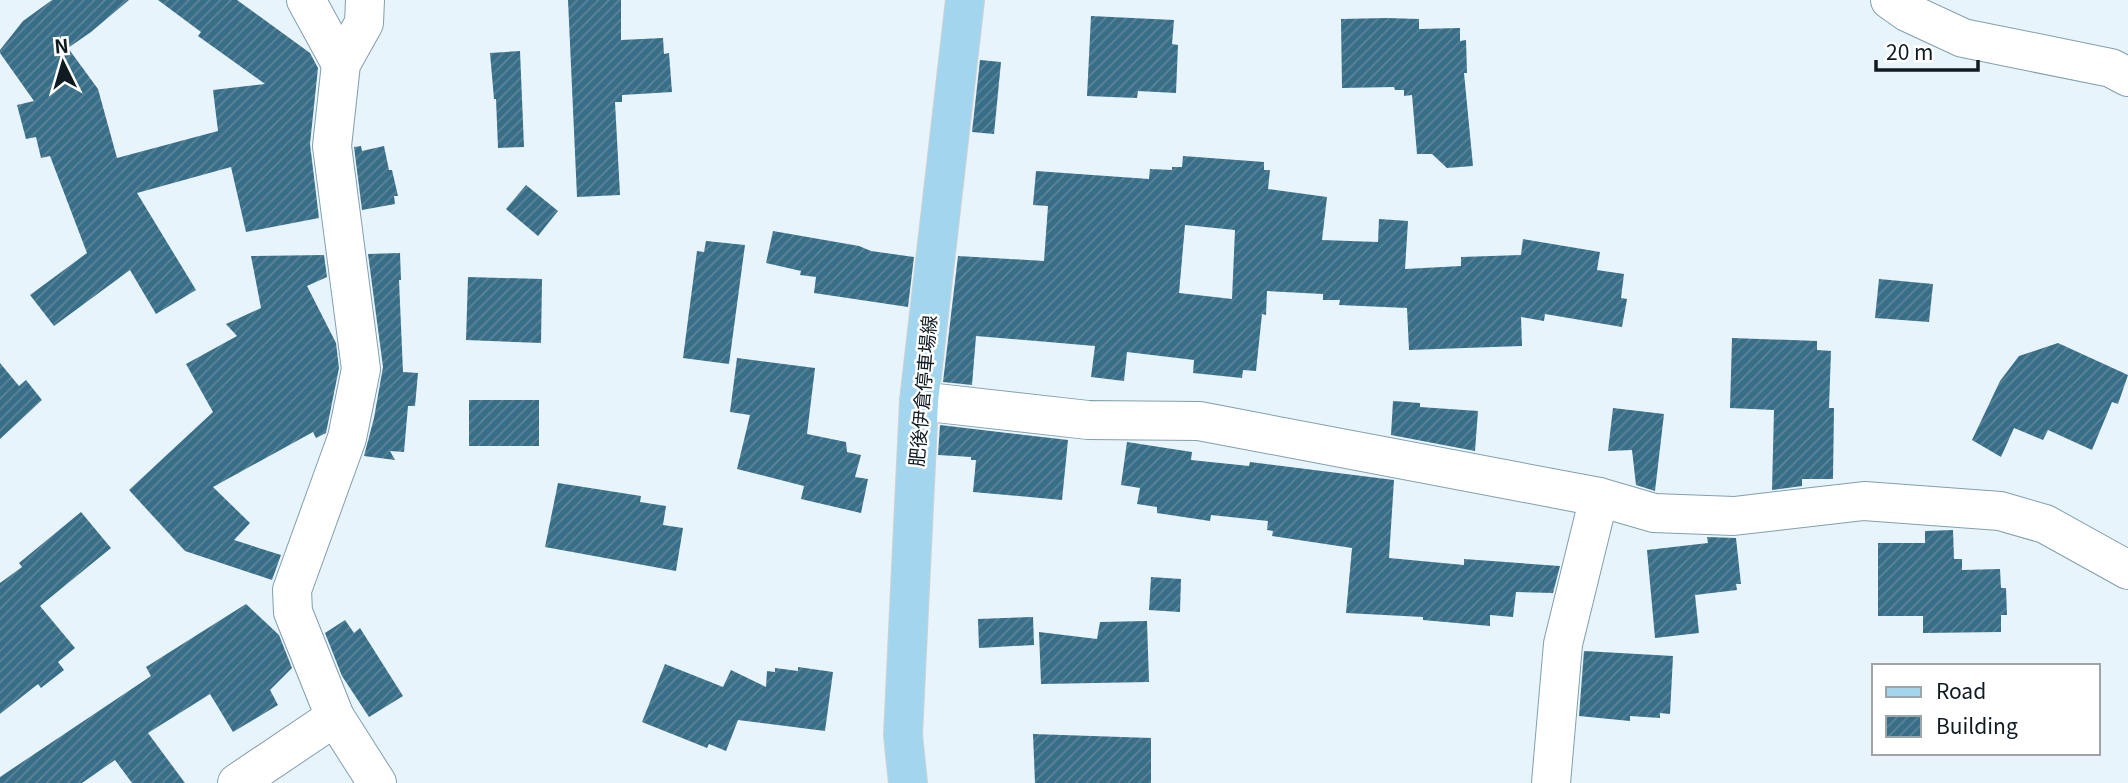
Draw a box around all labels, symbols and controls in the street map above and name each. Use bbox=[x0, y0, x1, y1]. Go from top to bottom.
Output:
north arrow bbox=[28, 28, 98, 98]
scale bar bbox=[1876, 28, 1978, 72]
text: N bbox=[53, 31, 70, 59]
text: 20 m bbox=[1886, 36, 1933, 66]
street label: 肥後伊倉停車場線 bbox=[901, 314, 942, 468]
legend bbox=[1872, 664, 2100, 755]
text: Road bbox=[1936, 675, 1986, 705]
text: Building bbox=[1936, 710, 2018, 740]

